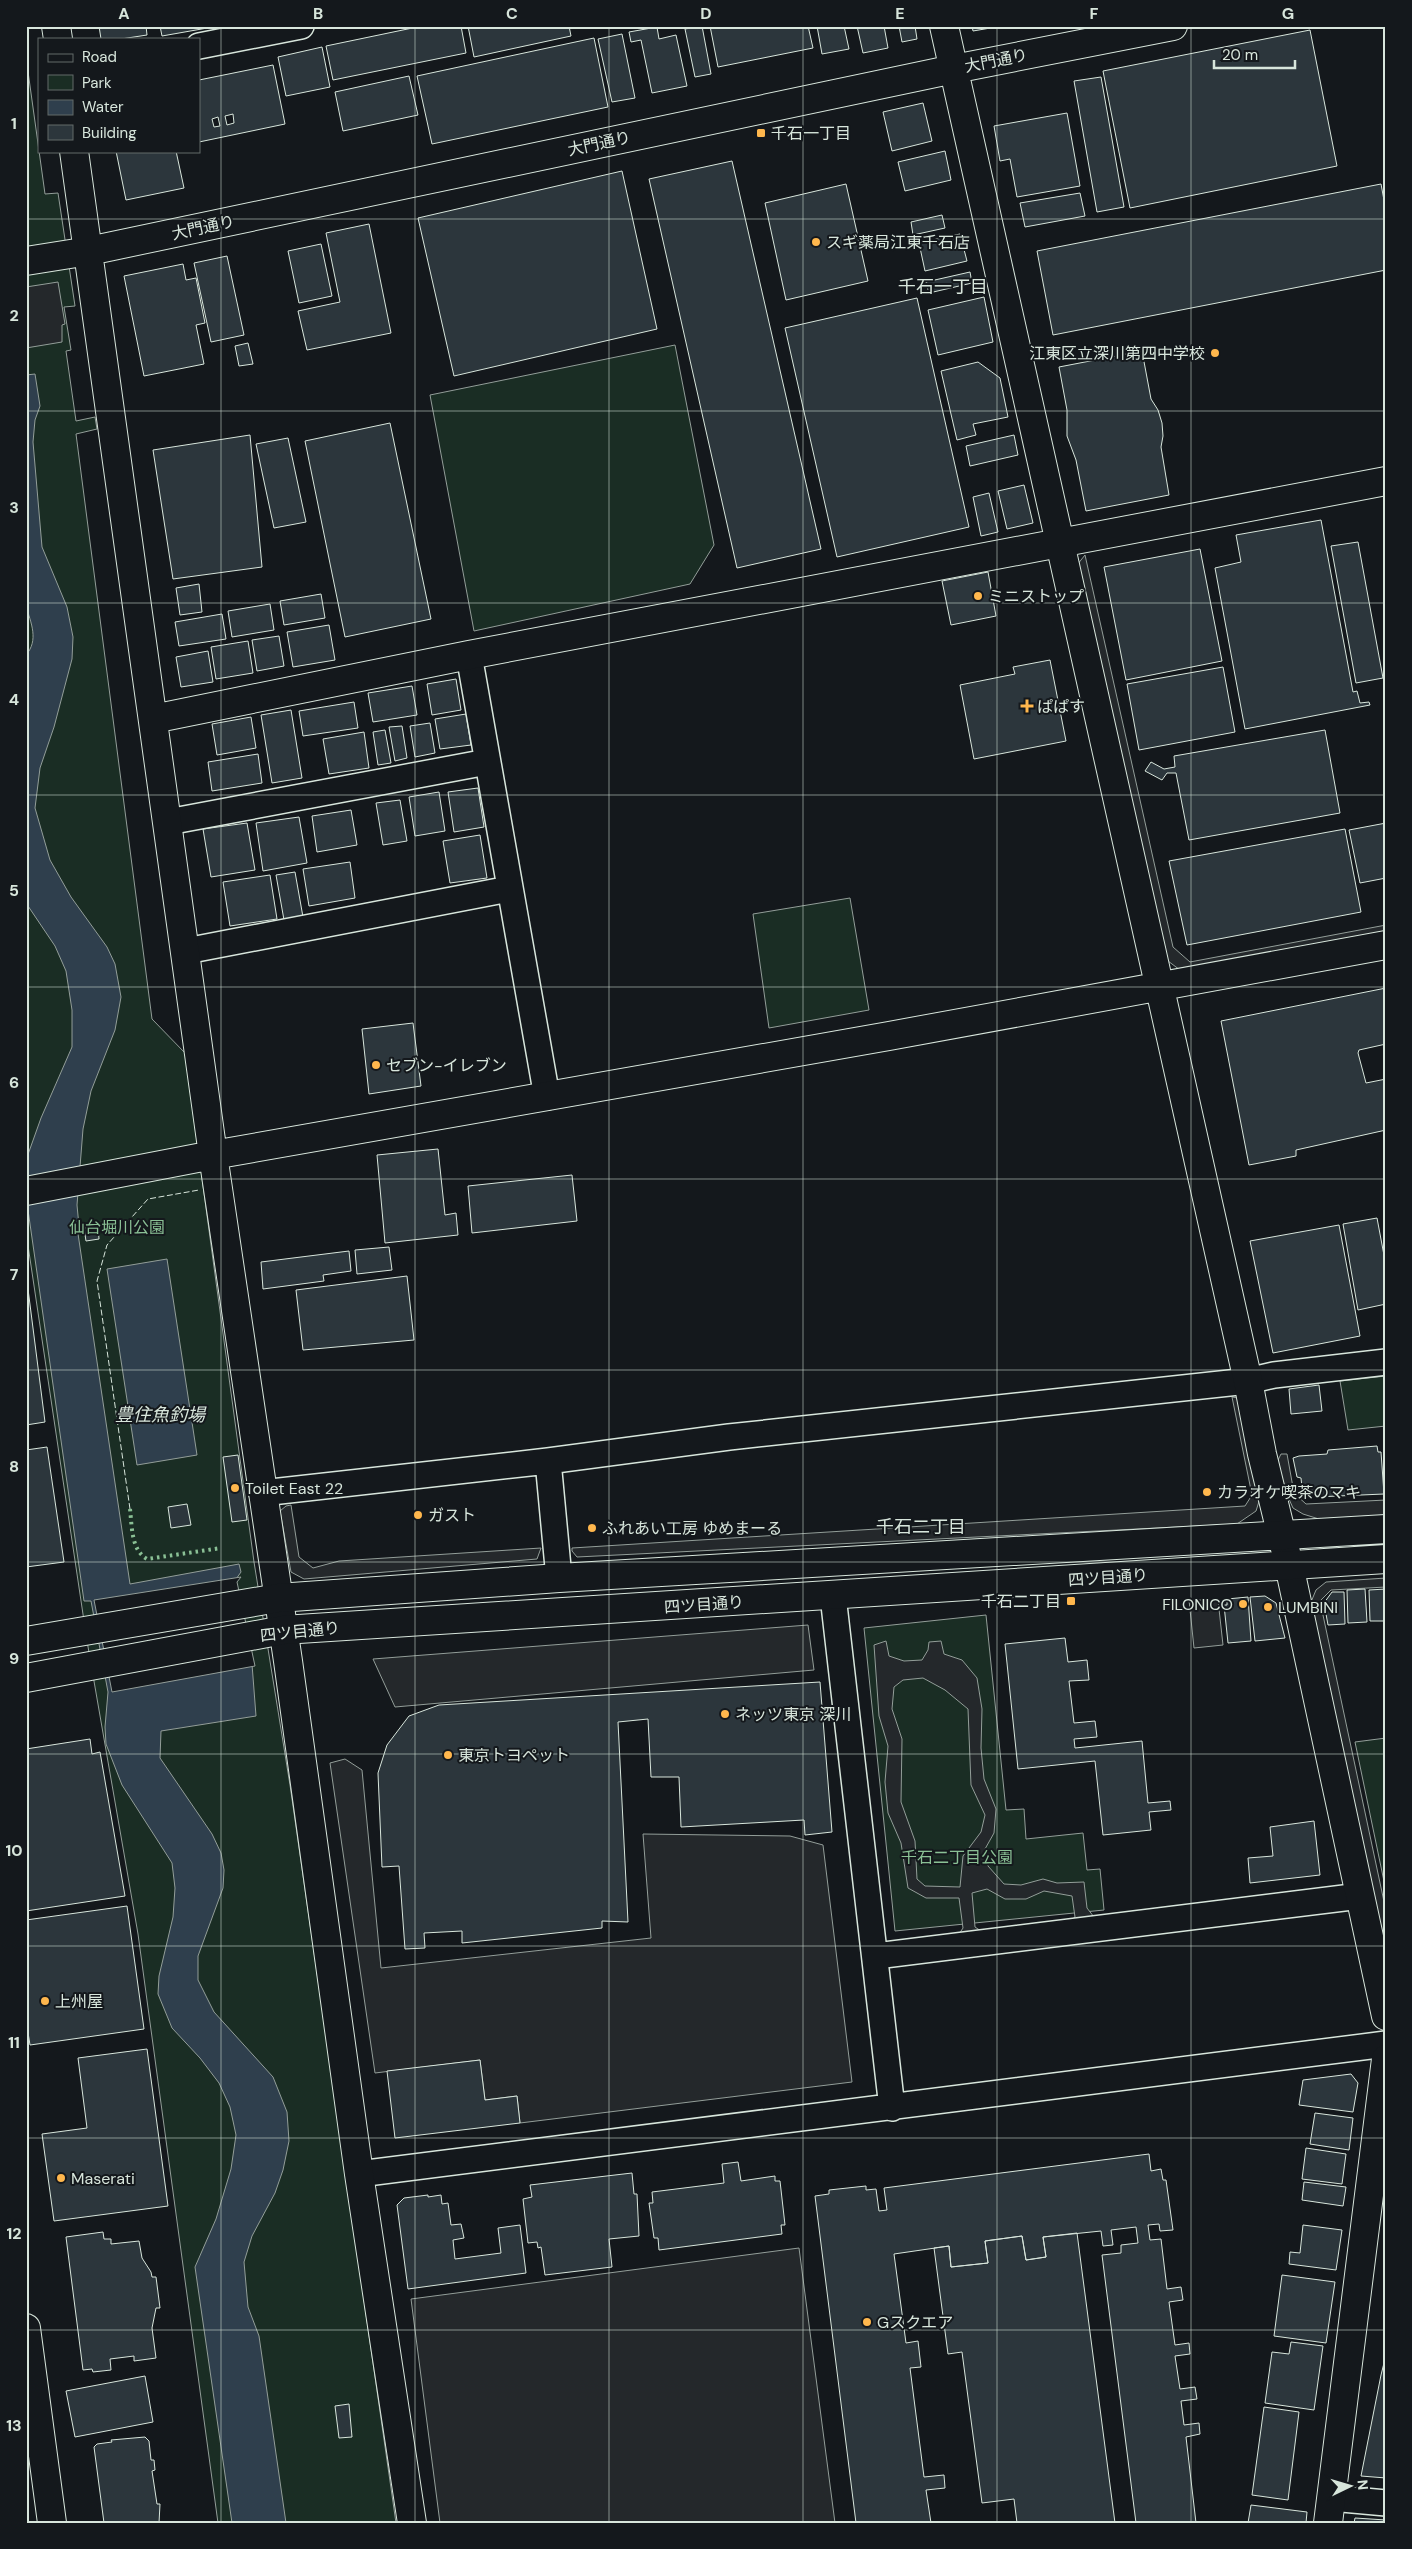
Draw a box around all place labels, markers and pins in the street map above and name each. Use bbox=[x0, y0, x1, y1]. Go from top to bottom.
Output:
place label: 千石一丁目 bbox=[771, 123, 851, 144]
marker: 千石一丁目 bbox=[755, 127, 767, 139]
place label: スギ薬局江東千石店 bbox=[826, 232, 970, 253]
marker: スギ薬局江東千石店 bbox=[810, 236, 822, 248]
place label: 江東区立深川第四中学校 bbox=[1029, 343, 1205, 364]
marker: 江東区立深川第四中学校 bbox=[1209, 347, 1221, 359]
place label: ミニストップ bbox=[988, 586, 1084, 607]
marker: ミニストップ bbox=[972, 590, 984, 602]
place label: ぱぱす bbox=[1037, 696, 1085, 717]
marker: ぱぱす bbox=[1021, 700, 1033, 712]
place label: セブン-イレブン bbox=[386, 1055, 507, 1076]
marker: セブン-イレブン bbox=[370, 1059, 382, 1071]
place label: Toilet East 22 bbox=[245, 1478, 343, 1499]
marker: Toilet East 22 bbox=[229, 1482, 241, 1494]
place label: カラオケ喫茶のマキ bbox=[1217, 1482, 1361, 1503]
marker: カラオケ喫茶のマキ bbox=[1201, 1486, 1213, 1498]
place label: ガスト bbox=[428, 1505, 476, 1526]
marker: ガスト bbox=[412, 1509, 424, 1521]
place label: ふれあい工房 ゆめまーる bbox=[602, 1518, 782, 1539]
marker: ふれあい工房 ゆめまーる bbox=[586, 1522, 598, 1534]
place label: 千石二丁目 bbox=[981, 1591, 1061, 1612]
place label: FILONICO bbox=[1162, 1594, 1233, 1615]
marker: 千石二丁目 bbox=[1065, 1595, 1077, 1607]
place label: LUMBINI bbox=[1278, 1597, 1338, 1618]
marker: FILONICO bbox=[1237, 1598, 1249, 1610]
marker: LUMBINI bbox=[1262, 1601, 1274, 1613]
place label: ネッツ東京 深川 bbox=[735, 1704, 851, 1725]
marker: ネッツ東京 深川 bbox=[719, 1708, 731, 1720]
place label: 東京トヨペット bbox=[458, 1745, 570, 1766]
marker: 東京トヨペット bbox=[442, 1749, 454, 1761]
place label: 上州屋 bbox=[55, 1991, 103, 2012]
marker: 上州屋 bbox=[39, 1995, 51, 2007]
place label: Maserati bbox=[71, 2168, 135, 2189]
marker: Maserati bbox=[55, 2172, 67, 2184]
place label: Gスクエア bbox=[877, 2312, 953, 2333]
marker: Gスクエア bbox=[861, 2316, 873, 2328]

